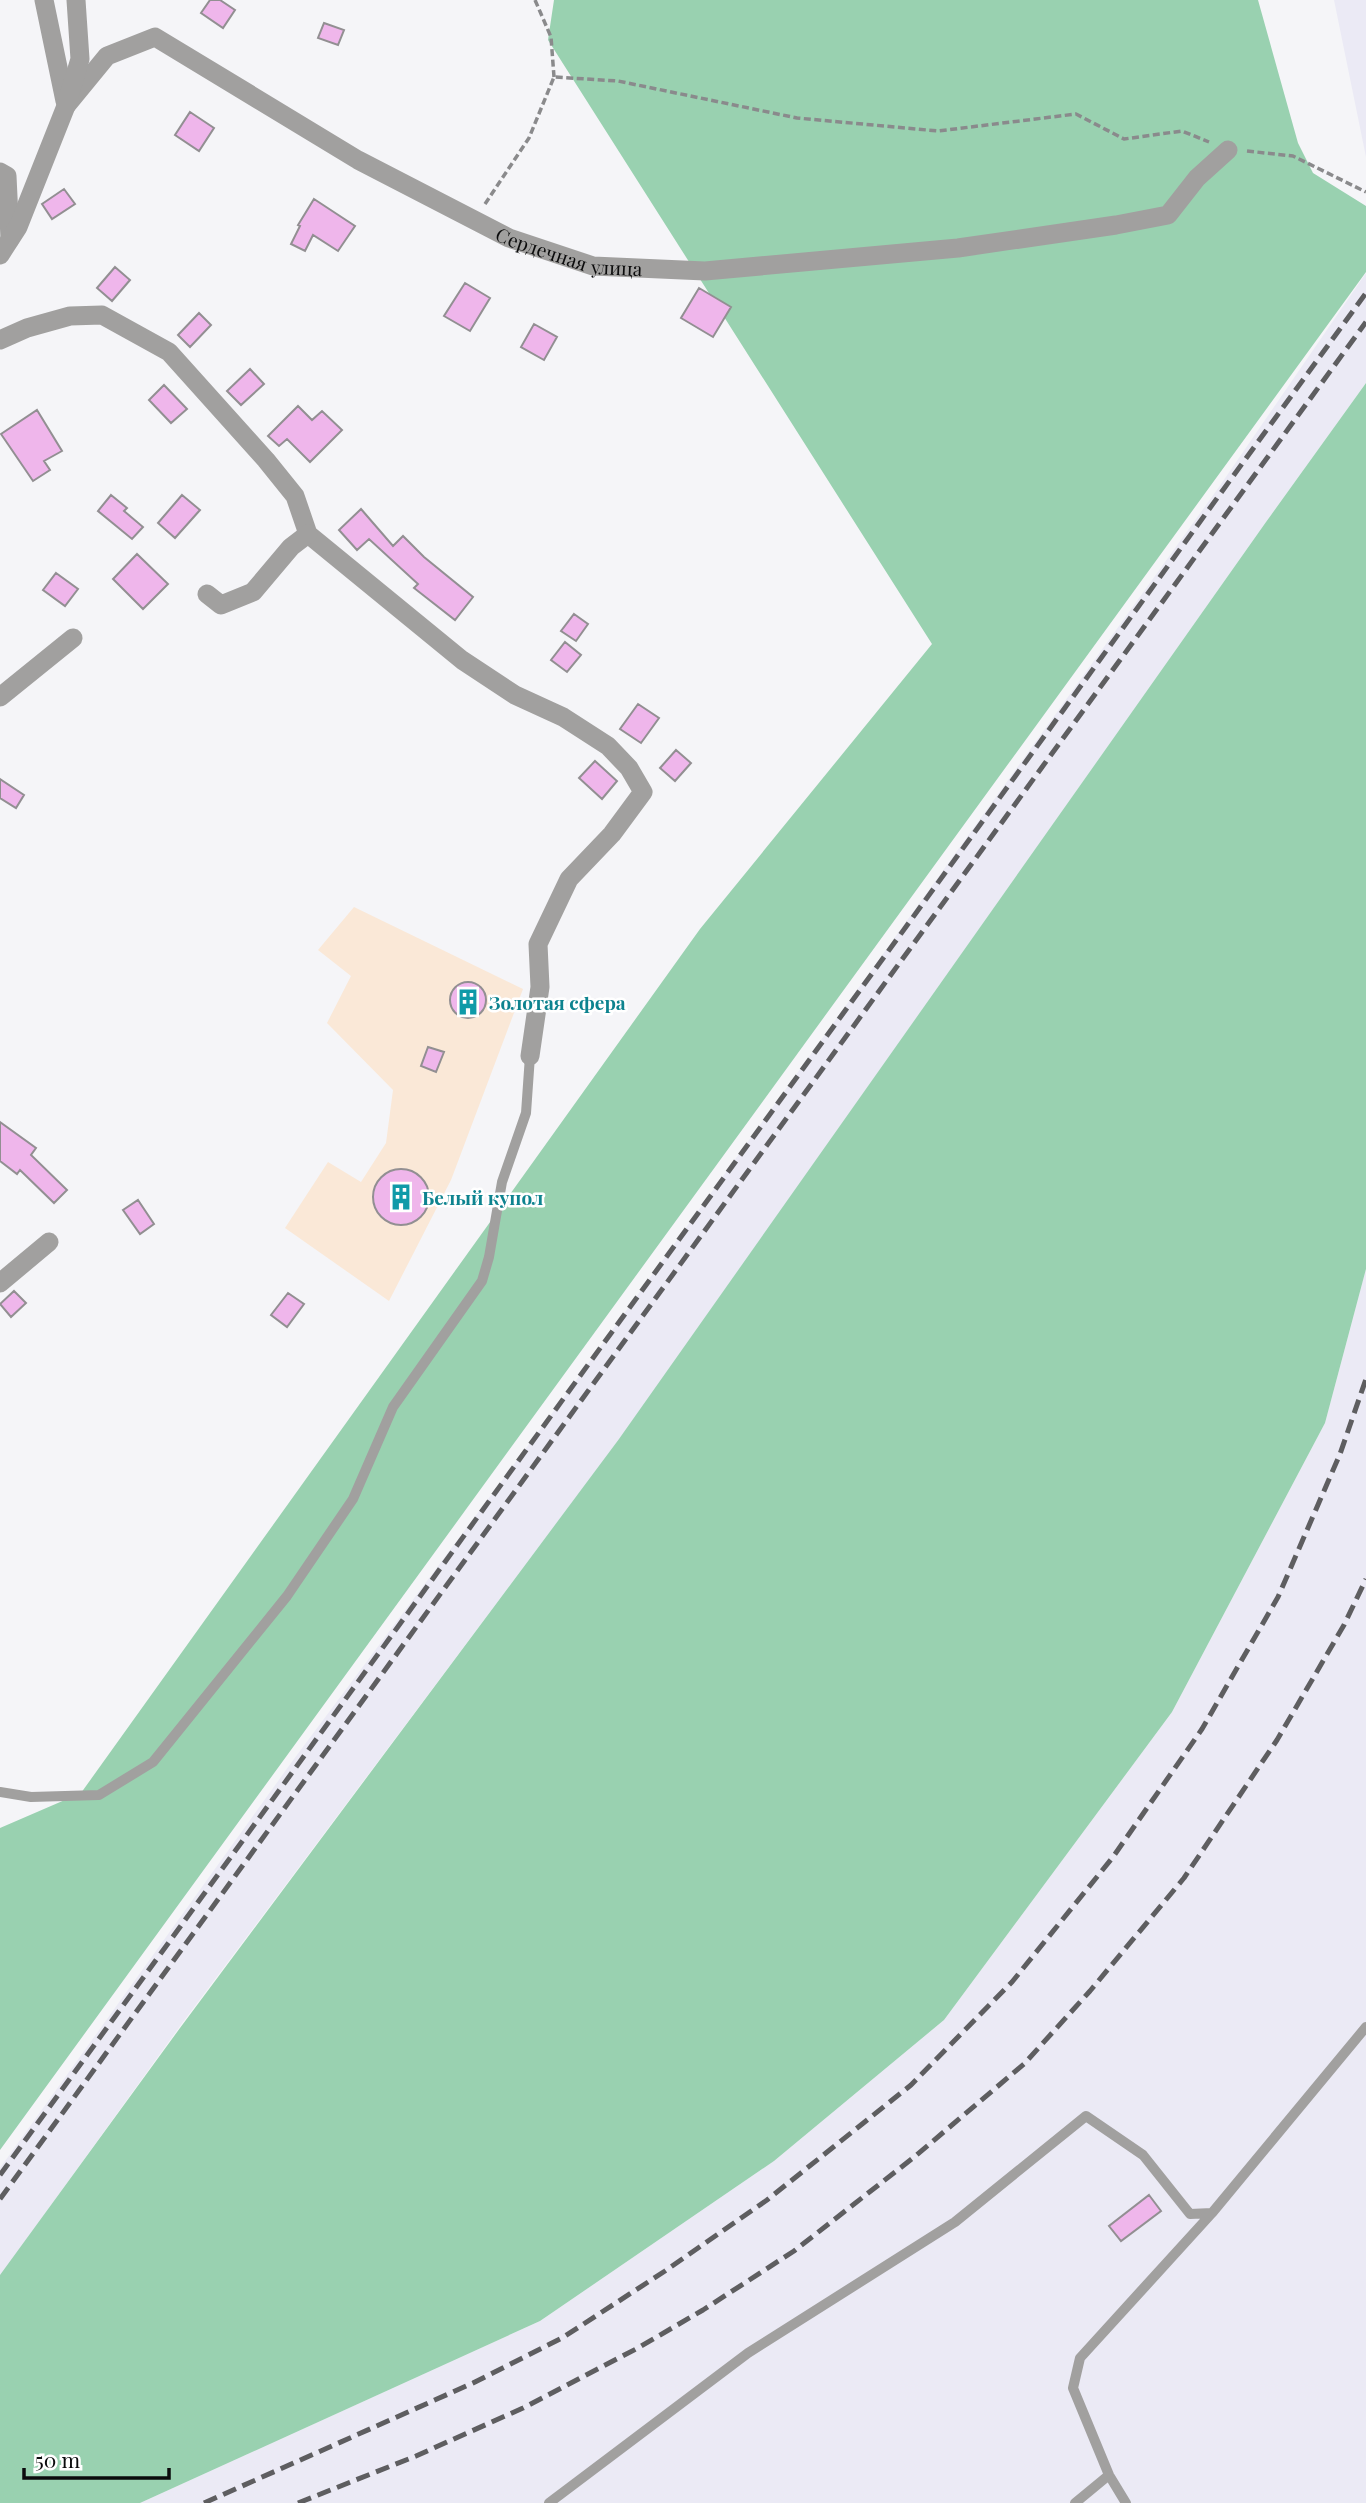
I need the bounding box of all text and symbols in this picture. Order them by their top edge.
street label: Сердечная улица [491,220,643,281]
building icon: Золотая сфера [453,987,483,1017]
place label: Золотая сфера [489,989,626,1015]
building icon: Белый купол [386,1182,416,1212]
place label: Белый купол [422,1184,544,1210]
scale bar [24,2436,170,2480]
text: 50 m [35,2445,81,2473]

